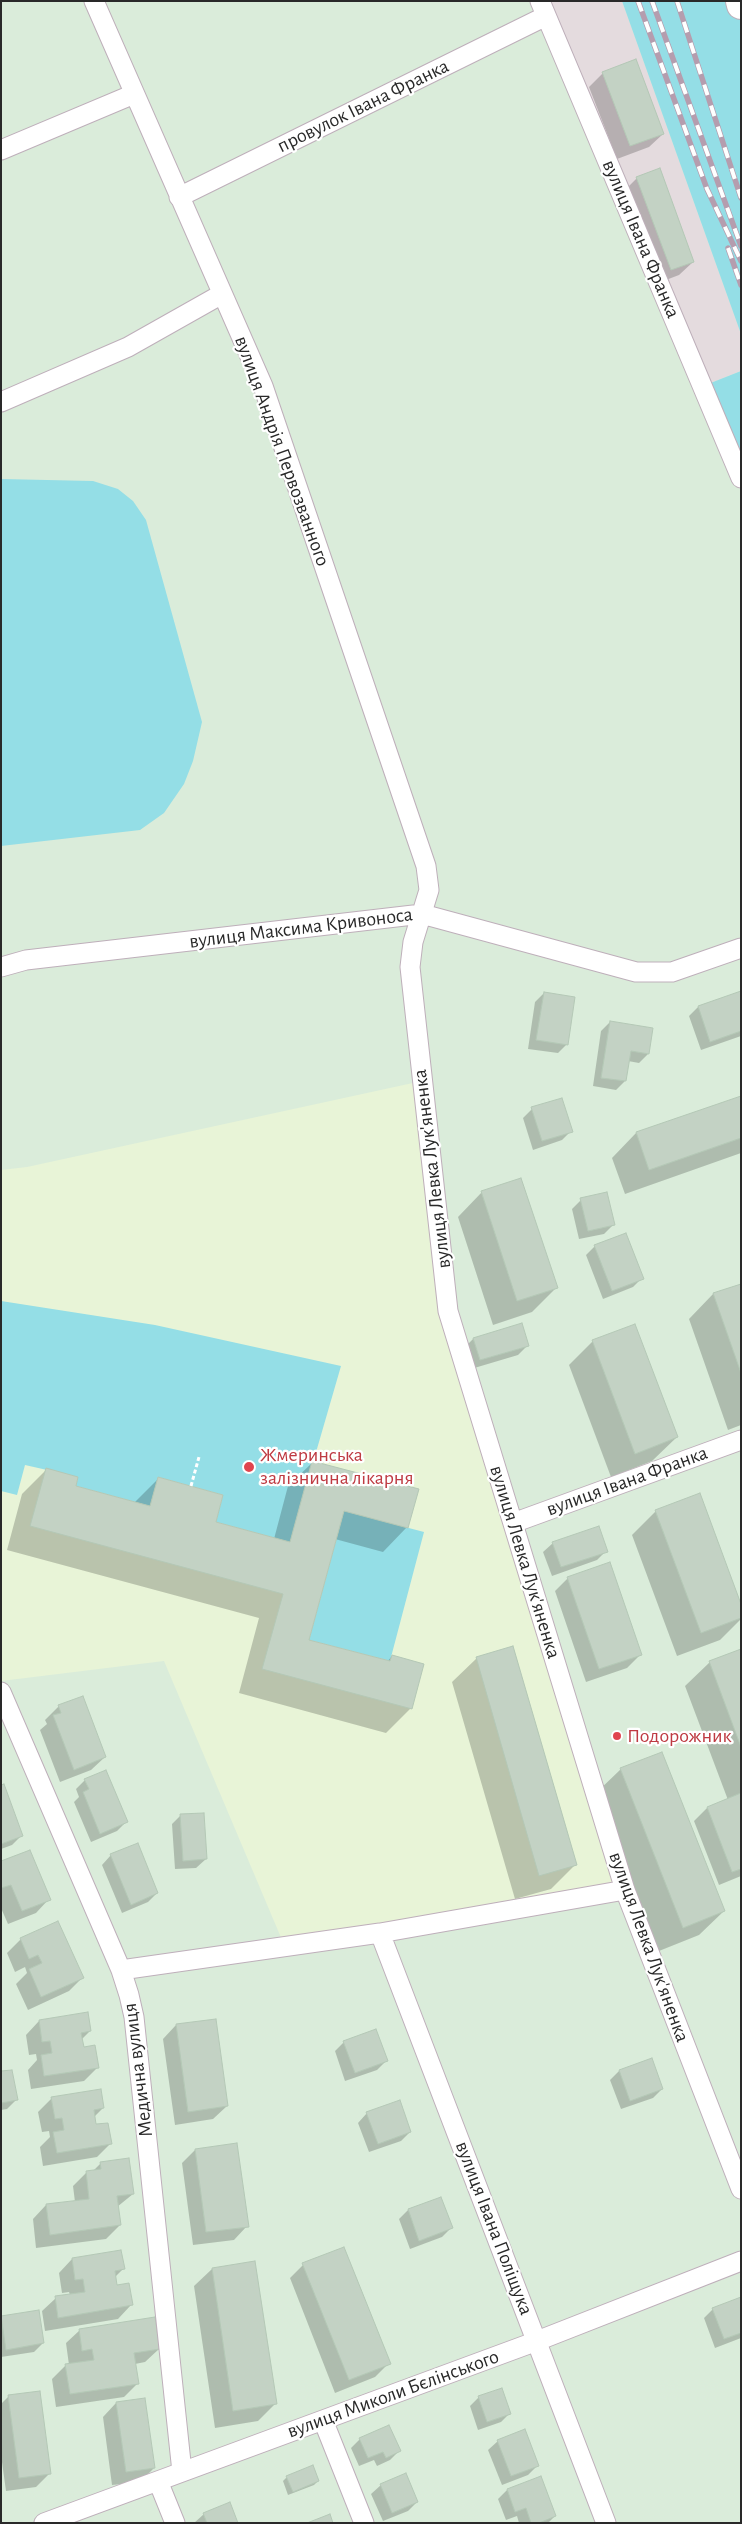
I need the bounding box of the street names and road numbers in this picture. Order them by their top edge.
street label: провулок Івана Франка [273,54,453,158]
street label: вулиця Івана Франка [597,156,685,322]
street label: вулиця Андрія Первозванного [229,332,335,570]
street label: вулиця Максима Кривоноса [188,902,414,954]
street label: вулиця Левка Лук'яненка [408,1068,456,1270]
street label: вулиця Івана Франка [543,1441,711,1521]
street label: вулиця Левка Лук'яненка [484,1463,566,1661]
street label: вулиця Левка Лук'яненка [603,1849,695,2045]
street label: Медична вулиця [118,2002,158,2138]
street label: вулиця Івана Поліщука [450,2138,538,2318]
street label: вулиця Миколи Бєлінського [284,2345,502,2443]

